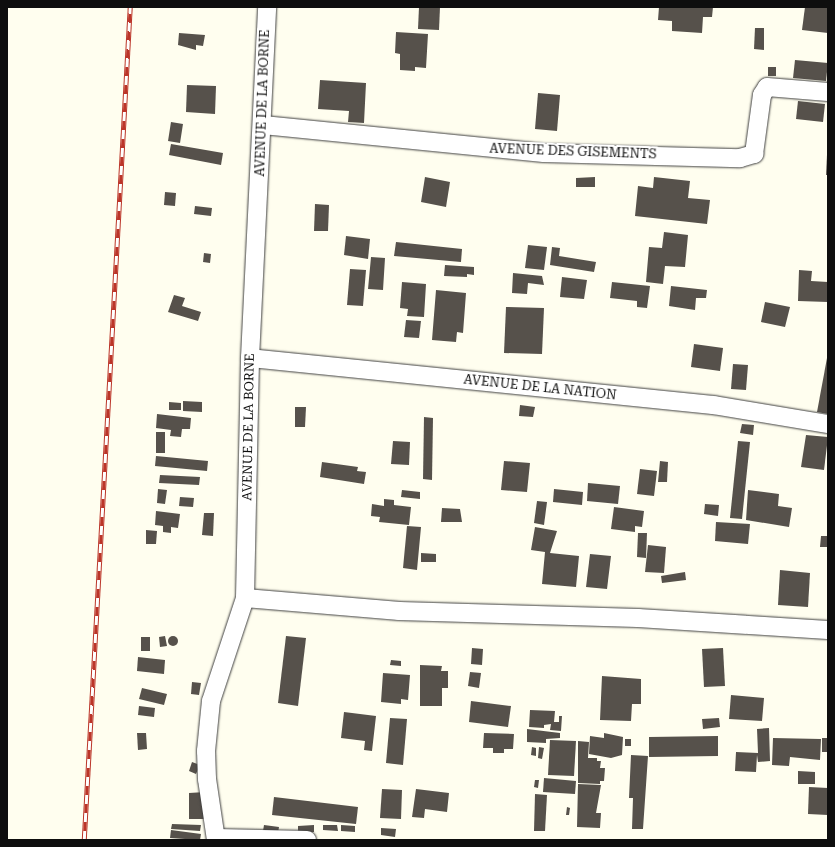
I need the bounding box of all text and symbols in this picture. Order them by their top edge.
street label: AVENUE DE LA BORNE [253,29,273,177]
street label: AVENUE DES GISEMENTS [489,141,657,163]
street label: AVENUE DE LA BORNE [240,353,258,501]
street label: AVENUE DE LA NATION [463,372,617,404]

